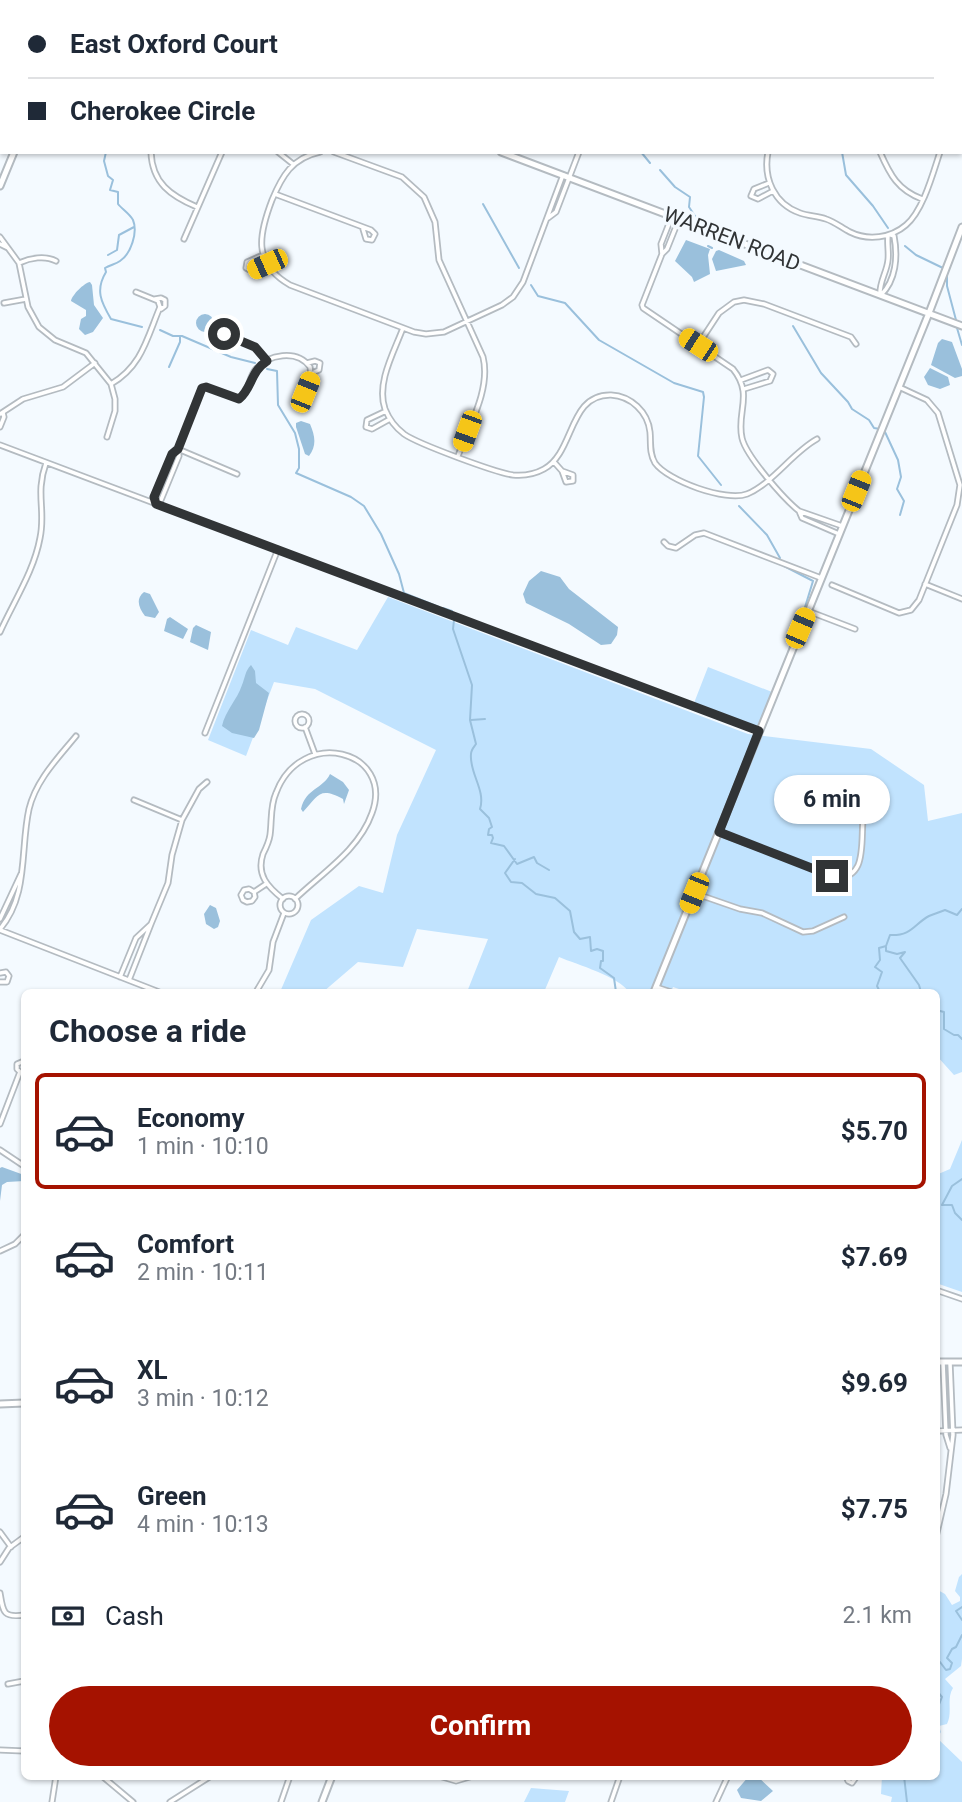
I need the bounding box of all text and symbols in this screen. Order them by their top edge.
text: East Oxford Court [70,29,278,59]
text: Cherokee Circle [70,96,255,126]
street label: WARREN ROAD [660,202,804,276]
car [244,246,291,282]
route start [208,318,240,350]
car [675,325,722,365]
car [288,369,323,415]
car [450,408,485,454]
car [839,468,874,514]
car [783,605,818,651]
callout: 6 min [774,774,890,824]
text: 6 min [803,786,861,813]
route end [816,860,848,892]
car [677,870,712,916]
text: Choose a ride [49,1012,246,1050]
icon: car [53,1100,116,1163]
text: Economy [137,1103,244,1133]
text: $5.70 [841,1116,908,1146]
text: 1 min · 10:10 [137,1133,269,1160]
icon: car [53,1226,116,1289]
text: Comfort [137,1229,234,1259]
text: $7.69 [841,1242,908,1272]
text: 2 min · 10:11 [137,1259,269,1286]
icon: car [53,1352,116,1415]
text: XL [137,1355,168,1385]
text: $9.69 [841,1368,908,1398]
text: 3 min · 10:12 [137,1385,269,1412]
icon: car [53,1478,116,1541]
text: Green [137,1481,207,1511]
text: $7.75 [841,1494,908,1524]
text: 4 min · 10:13 [137,1511,269,1538]
icon: cash [49,1597,87,1635]
text: Cash [105,1601,164,1631]
text: 2.1 km [843,1602,912,1629]
button: Confirm [49,1686,912,1766]

